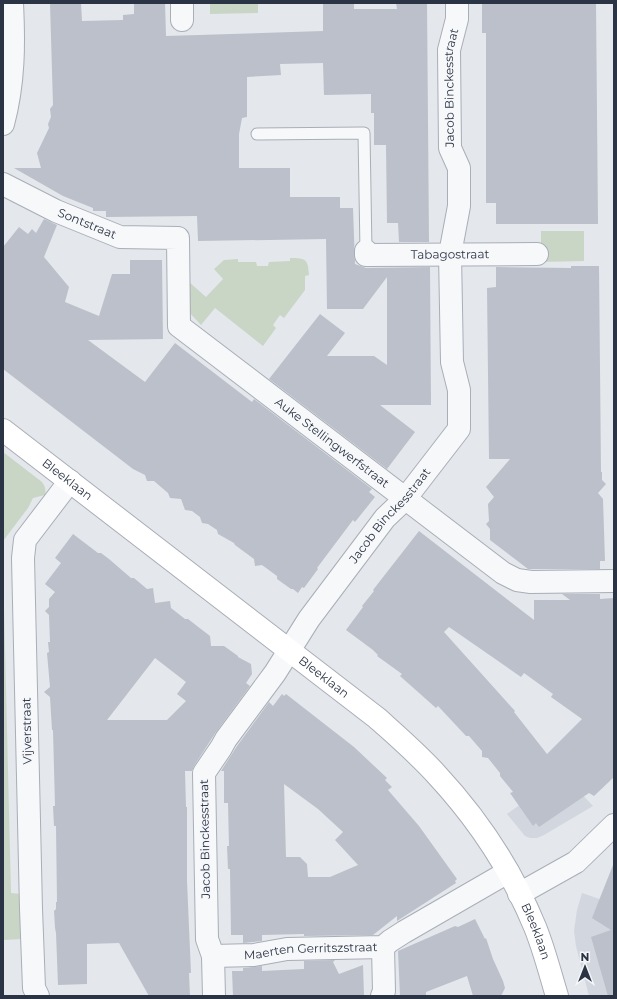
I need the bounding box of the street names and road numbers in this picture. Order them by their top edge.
street label: Jacob Binckesstraat [441,26,461,149]
street label: Sontstraat [56,205,119,242]
street label: Tabagostraat [411,246,490,262]
street label: Auke Stellingwerfstraat [272,394,393,491]
street label: Bleeklaan [39,455,96,503]
street label: Jacob Binckesstraat [345,464,433,567]
street label: Bleeklaan [296,653,352,701]
street label: Vijverstraat [18,697,35,765]
street label: Jacob Binckesstraat [196,779,213,900]
street label: Bleeklaan [518,900,554,961]
street label: Maerten Gerritszstraat [244,939,378,962]

